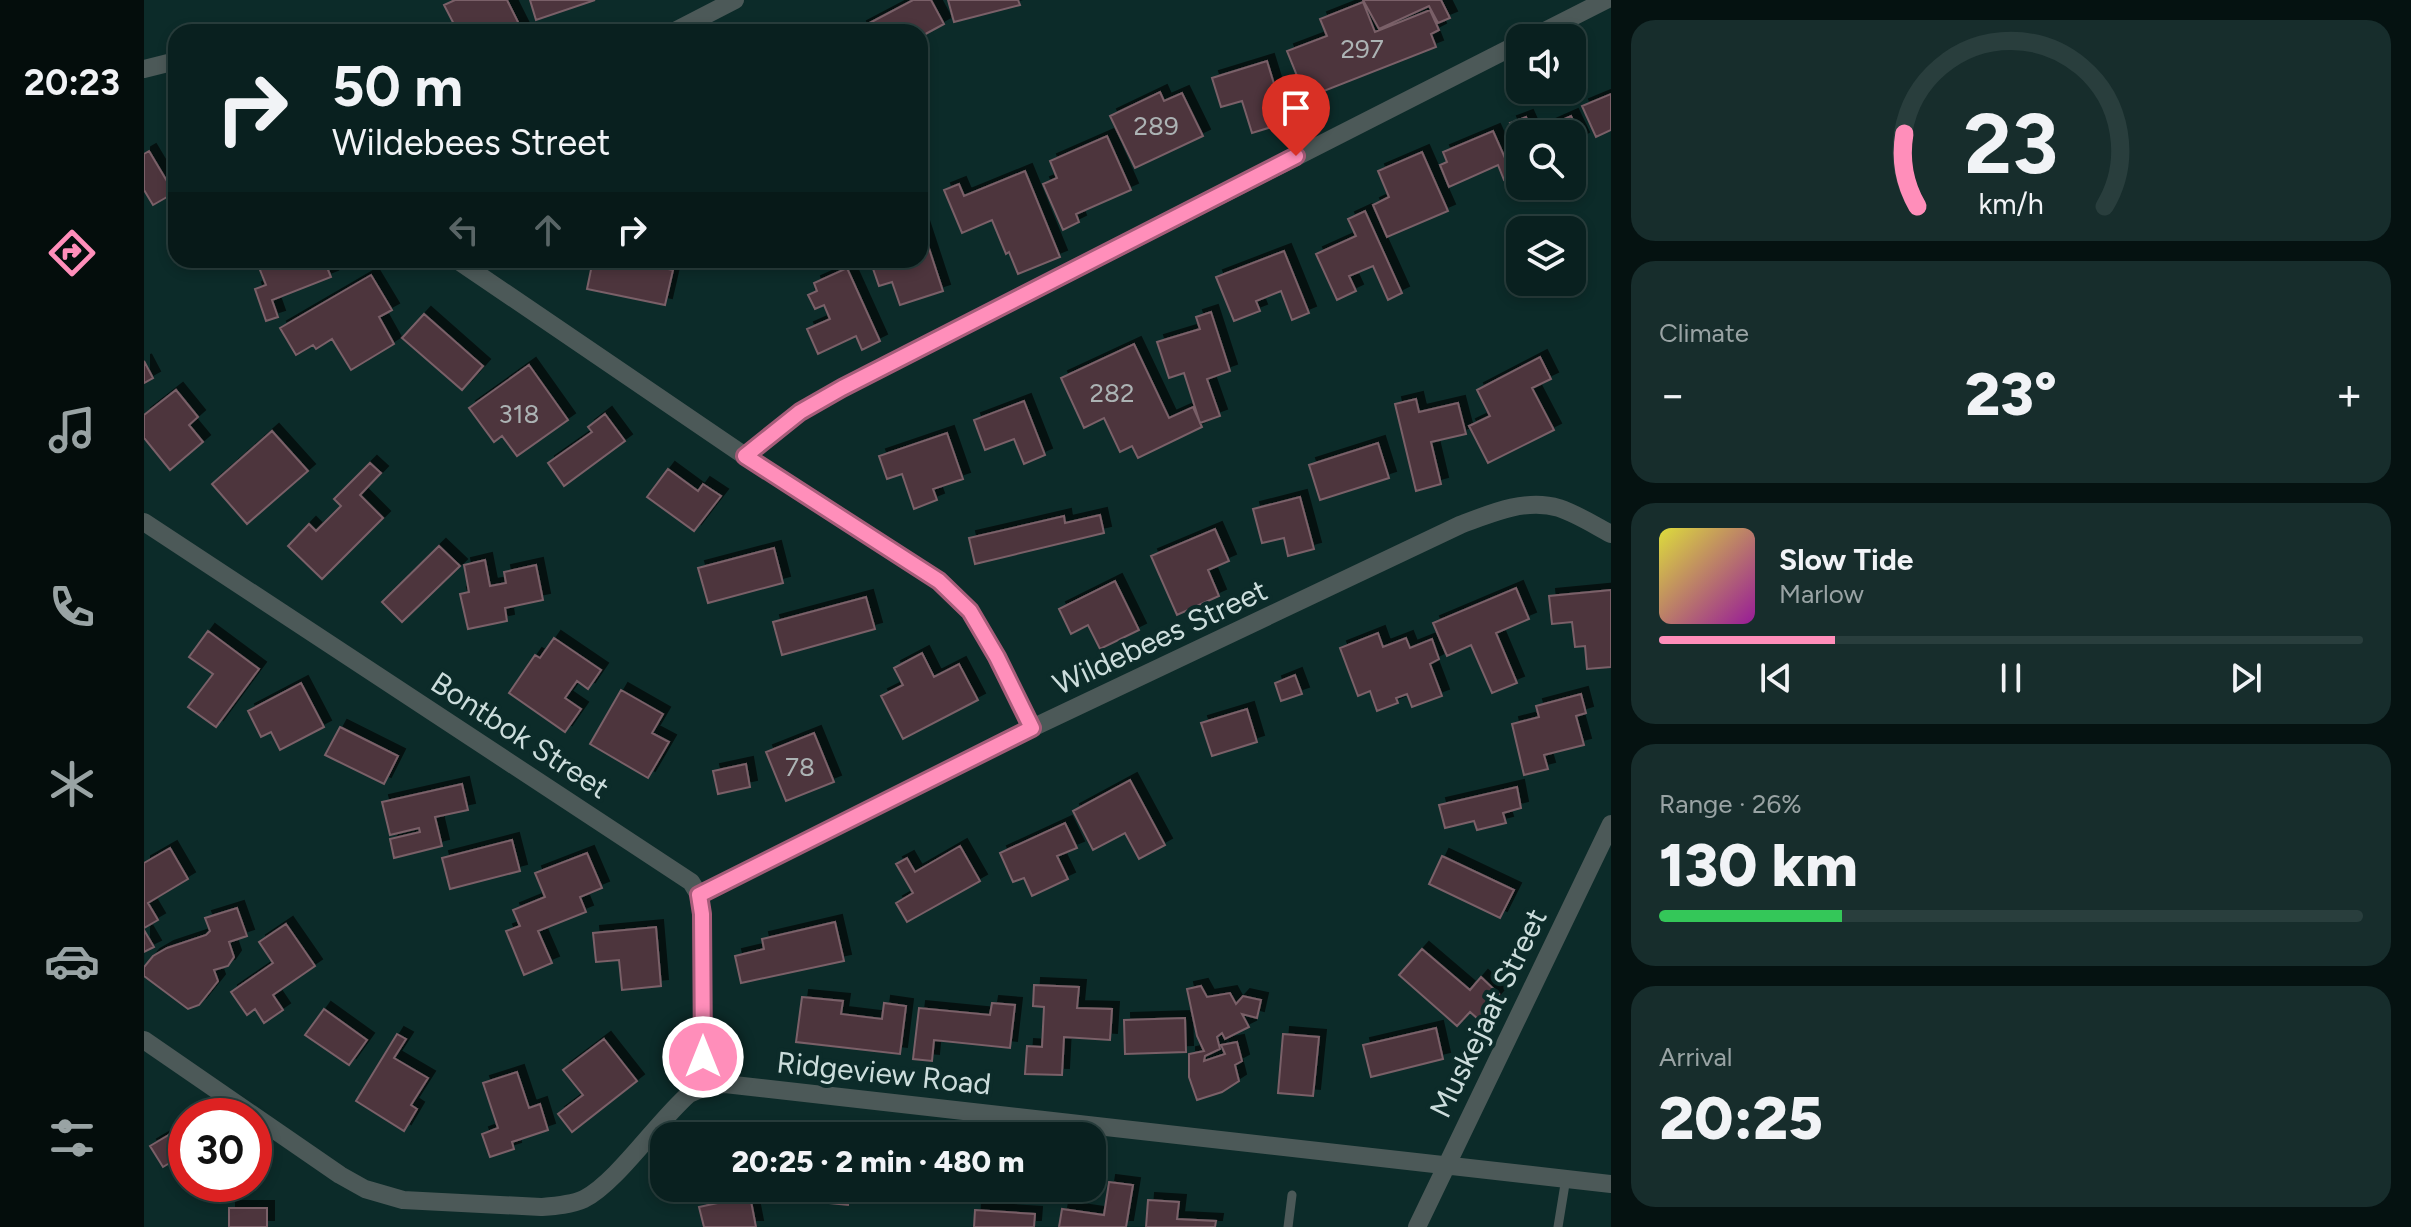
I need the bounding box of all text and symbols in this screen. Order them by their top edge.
map controls [1506,24,1586,296]
button: sound [1506,24,1586,104]
house number: 297 [1340,33,1384,65]
text: 50 m [332,53,463,120]
icon: right [200,56,304,160]
text: 20:23 [24,61,120,104]
pin [1262,74,1330,156]
icon: arrive [1274,86,1318,130]
text: 23 [1964,93,2058,193]
house number: 289 [1133,110,1179,142]
button: search [1506,120,1586,200]
text: Wildebees Street [332,121,610,164]
text: km/h [1978,187,2044,221]
icon: left [442,208,486,252]
icon: ahead [526,208,570,252]
icon: right [610,208,654,252]
button: layers [1506,216,1586,296]
icon: directions [44,225,100,281]
text: Climate [1659,317,1749,349]
text: 23° [1965,358,2057,430]
text: − [1659,368,1686,421]
text: + [2336,368,2363,421]
house number: 282 [1089,377,1135,409]
house number: 318 [499,398,539,430]
icon: music [44,402,100,458]
text: Slow Tide [1779,541,1913,578]
street label: Wildebees Street [1047,571,1273,703]
text: Marlow [1779,578,1864,610]
icon: phone [44,579,100,635]
icon: previous [1754,656,1798,700]
icon: pause [1989,656,2033,700]
icon: next [2224,656,2268,700]
street label: Bontbok Street [424,664,616,806]
house number: 78 [785,751,815,783]
icon: climate [44,756,100,812]
text: Range · 26% [1659,788,1802,820]
text: 130 km [1659,829,1858,901]
street label: Muskejaat Street [1421,902,1555,1124]
icon: car [44,933,100,989]
position arrow [661,1015,745,1099]
text: Arrival [1659,1041,1732,1073]
street label: Ridgeview Road [775,1043,993,1103]
text: 20:25 [1659,1082,1823,1154]
speed limit sign: 30 [168,1098,272,1202]
icon: filters [44,1110,100,1166]
text: 20:25 · 2 min · 480 m [731,1143,1025,1180]

